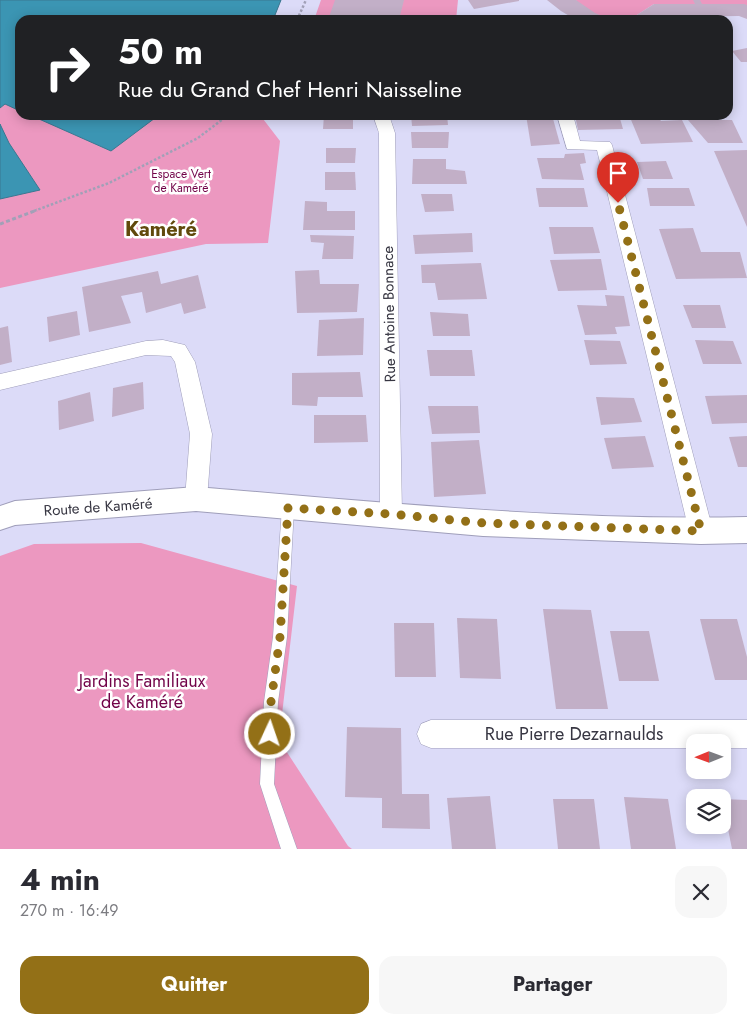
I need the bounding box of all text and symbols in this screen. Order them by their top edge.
text: 50 m [118,27,203,77]
icon: right [35,35,100,100]
text: Rue du Grand Chef Henri Naisseline [118,73,462,105]
pin [597,152,639,203]
icon: arrive [604,159,632,187]
park label: Espace Vert de Kaméré [151,165,211,197]
district label: Kaméré [125,215,197,244]
street label: Rue Antoine Bonnace [377,245,401,382]
street label: Route de Kaméré [43,492,153,522]
park label: Jardins Familiaux de Kaméré [77,668,206,715]
position arrow [243,707,295,759]
street label: Rue Pierre Dezarnaulds [485,721,663,747]
north arrow [686,734,731,779]
map controls [686,734,731,834]
button: layers [686,789,731,834]
text: 4 min [20,858,100,901]
button: close [675,866,727,918]
text: 270 m · 16:49 [20,899,119,922]
button: Quitter [20,956,369,1014]
button: Partager [379,956,727,1014]

